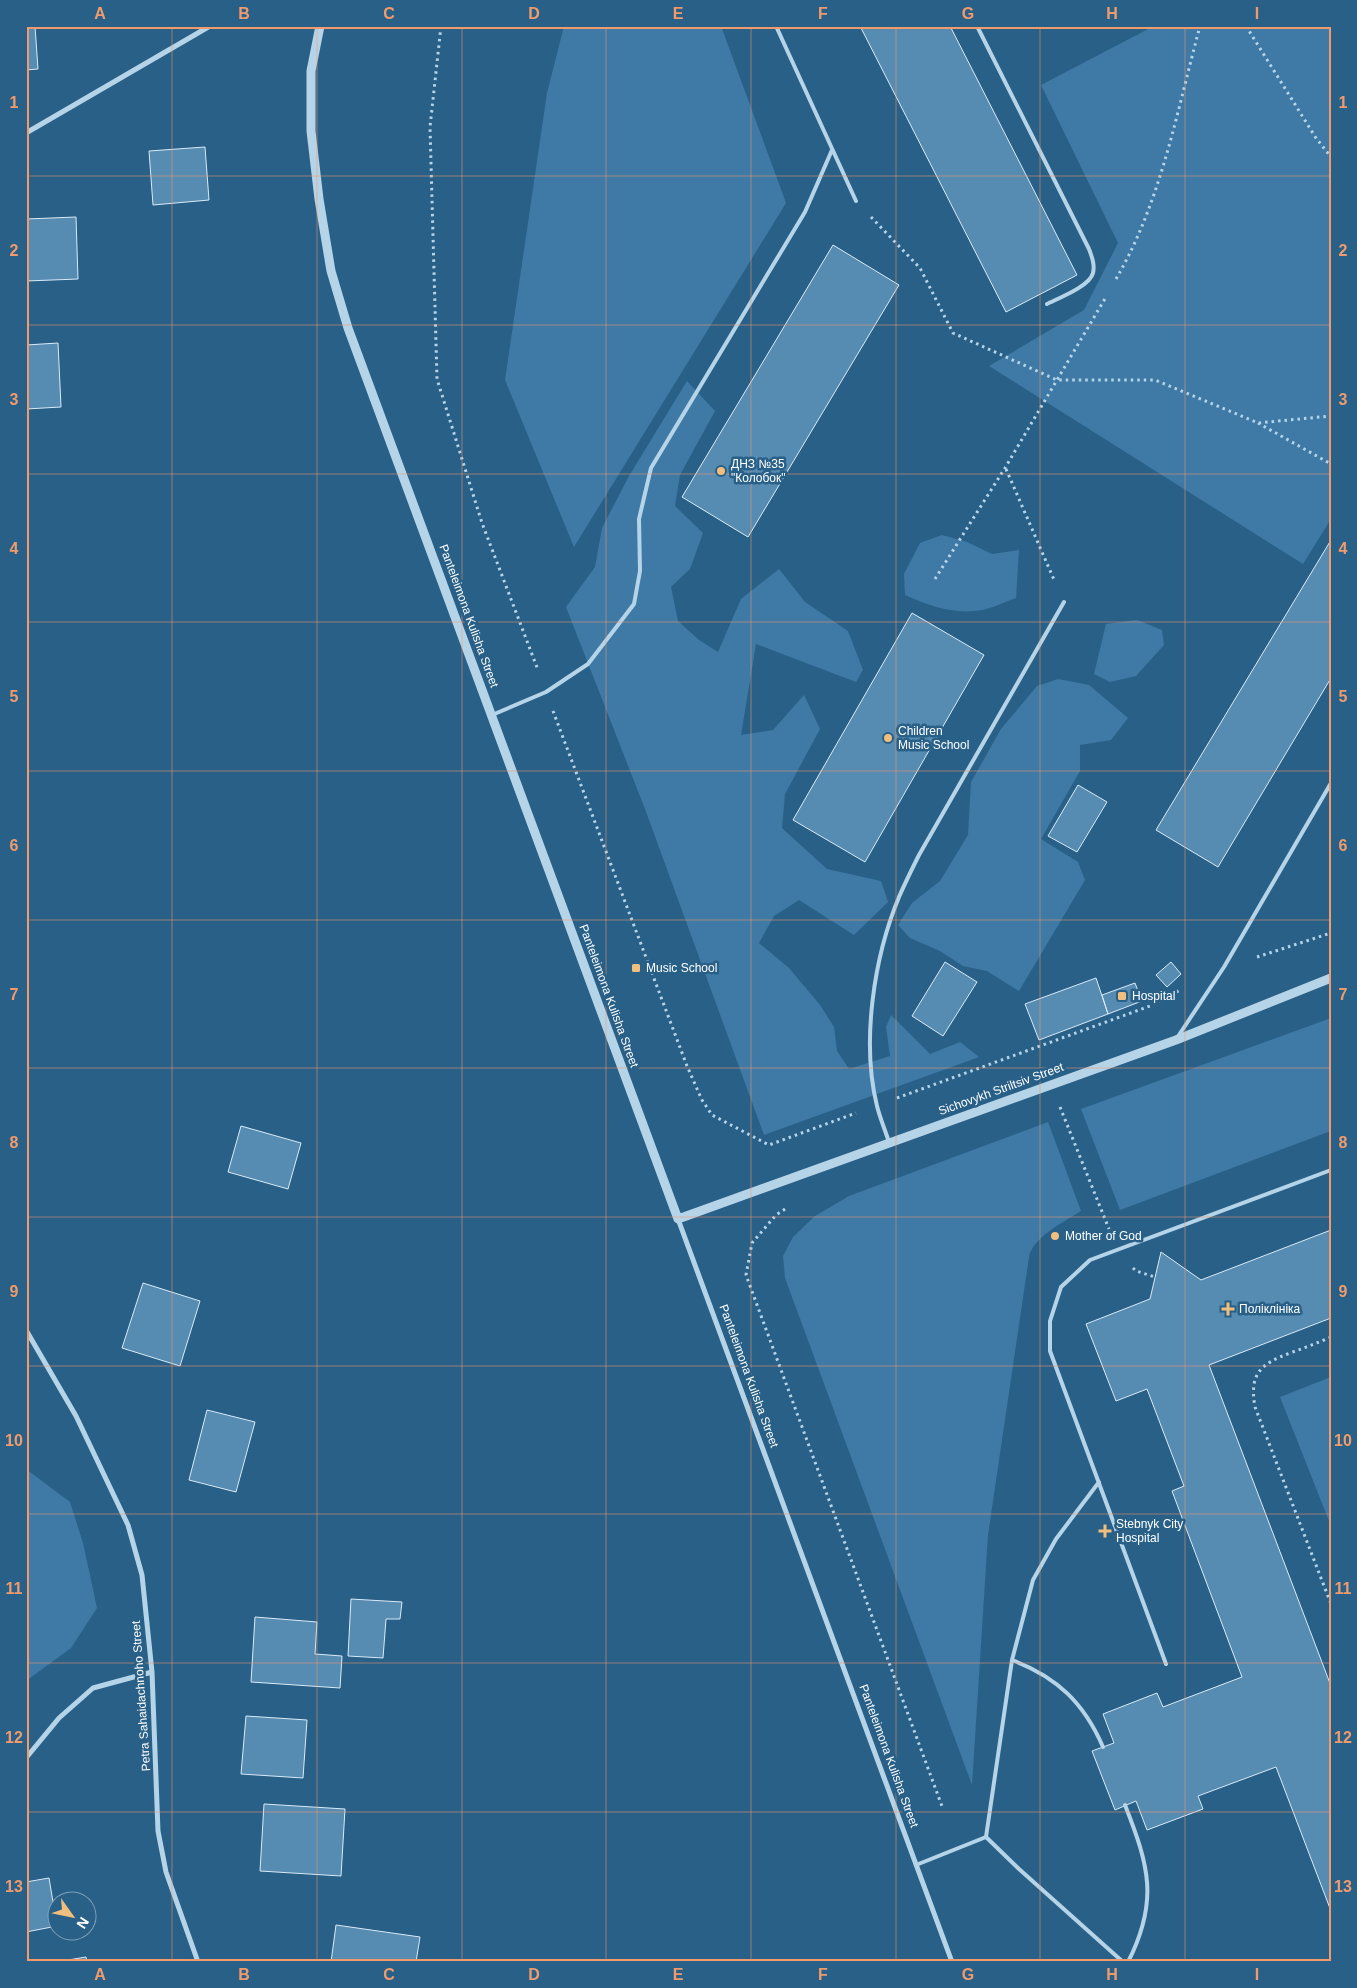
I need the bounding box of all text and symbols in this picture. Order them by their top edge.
text: A [94,5,106,22]
text: B [238,5,250,22]
text: C [383,5,395,22]
text: D [528,5,540,22]
text: E [673,5,684,22]
text: F [818,5,828,22]
text: G [962,5,974,22]
text: H [1106,5,1118,22]
text: I [1255,5,1259,22]
text: 1 [10,94,19,111]
text: 1 [1339,94,1348,111]
text: 2 [10,242,19,259]
text: 2 [1339,242,1348,259]
text: 3 [10,391,19,408]
text: 3 [1339,391,1348,408]
place label: ДНЗ №35 "Колобок" [731,457,786,485]
marker: ДНЗ №35 "Колобок" [715,465,727,477]
text: 4 [10,540,19,557]
text: 4 [1339,540,1348,557]
street label: Panteleimona Kulisha Street [437,542,502,690]
text: 5 [10,688,19,705]
text: 5 [1339,688,1348,705]
place label: Children Music School [898,724,969,752]
marker: Children Music School [882,732,894,744]
text: 6 [10,837,19,854]
text: 6 [1339,837,1348,854]
street label: Panteleimona Kulisha Street [577,922,642,1070]
place label: Music School [646,961,717,975]
marker: Music School [630,962,642,974]
text: 7 [10,986,19,1003]
text: 7 [1339,986,1348,1003]
place label: Hospital [1132,989,1175,1003]
marker: Hospital [1116,990,1128,1002]
street label: Sichovykh Striltsiv Street [937,1060,1066,1118]
text: 8 [10,1134,19,1151]
text: 8 [1339,1134,1348,1151]
place label: Mother of God [1065,1229,1142,1243]
marker: Mother of God [1049,1230,1061,1242]
text: 9 [10,1283,19,1300]
text: 9 [1339,1283,1348,1300]
street label: Panteleimona Kulisha Street [717,1302,782,1450]
marker: Поліклініка [1221,1302,1235,1316]
place label: Поліклініка [1239,1302,1301,1316]
text: 10 [5,1432,23,1449]
text: 10 [1334,1432,1352,1449]
place label: Stebnyk City Hospital [1116,1517,1183,1545]
marker: Stebnyk City Hospital [1098,1524,1112,1538]
text: 11 [6,1580,23,1597]
text: 11 [1335,1580,1352,1597]
street label: Petra Sahaidachnoho Street [129,1620,153,1772]
street label: Panteleimona Kulisha Street [857,1682,922,1830]
text: 12 [5,1729,23,1746]
text: 12 [1334,1729,1352,1746]
text: 13 [5,1878,23,1895]
text: 13 [1334,1878,1352,1895]
north arrow [48,1890,98,1940]
text: N [73,1914,92,1932]
text: A [94,1966,106,1983]
text: B [238,1966,250,1983]
text: C [383,1966,395,1983]
text: D [528,1966,540,1983]
text: E [673,1966,684,1983]
text: F [818,1966,828,1983]
text: G [962,1966,974,1983]
text: H [1106,1966,1118,1983]
text: I [1255,1966,1259,1983]

